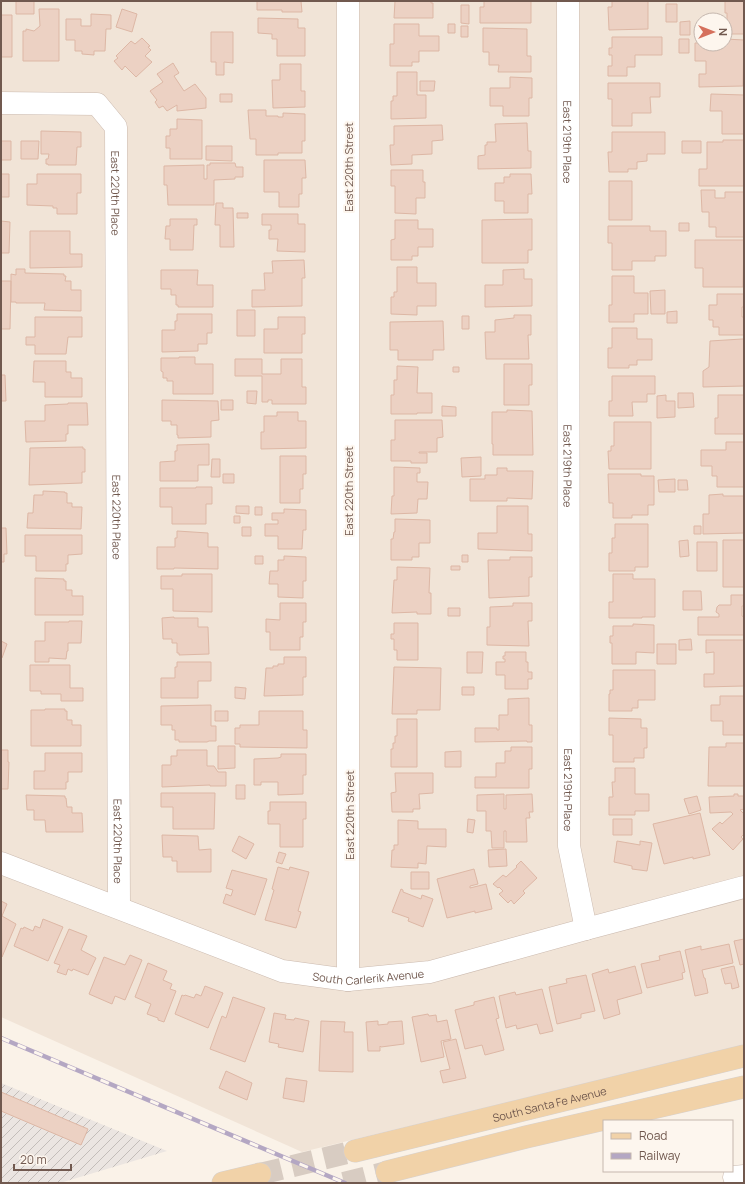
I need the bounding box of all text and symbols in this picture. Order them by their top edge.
north arrow [693,12,733,52]
text: N [716,28,731,36]
street label: East 219th Place [561,100,576,184]
street label: East 220th Street [341,122,356,212]
street label: East 220th Place [109,151,124,236]
street label: East 219th Place [561,424,576,508]
street label: East 220th Street [341,446,356,536]
street label: East 220th Place [110,475,125,560]
street label: East 219th Place [561,748,576,832]
street label: East 220th Street [342,770,357,860]
street label: East 220th Place [111,799,126,884]
street label: South Carlerik Avenue [312,965,425,988]
street label: South Santa Fe Avenue [491,1082,608,1125]
legend [603,1120,733,1172]
text: Road [639,1127,667,1144]
scale bar [14,1146,71,1172]
text: Railway [639,1147,681,1164]
text: 20 m [20,1151,47,1168]

